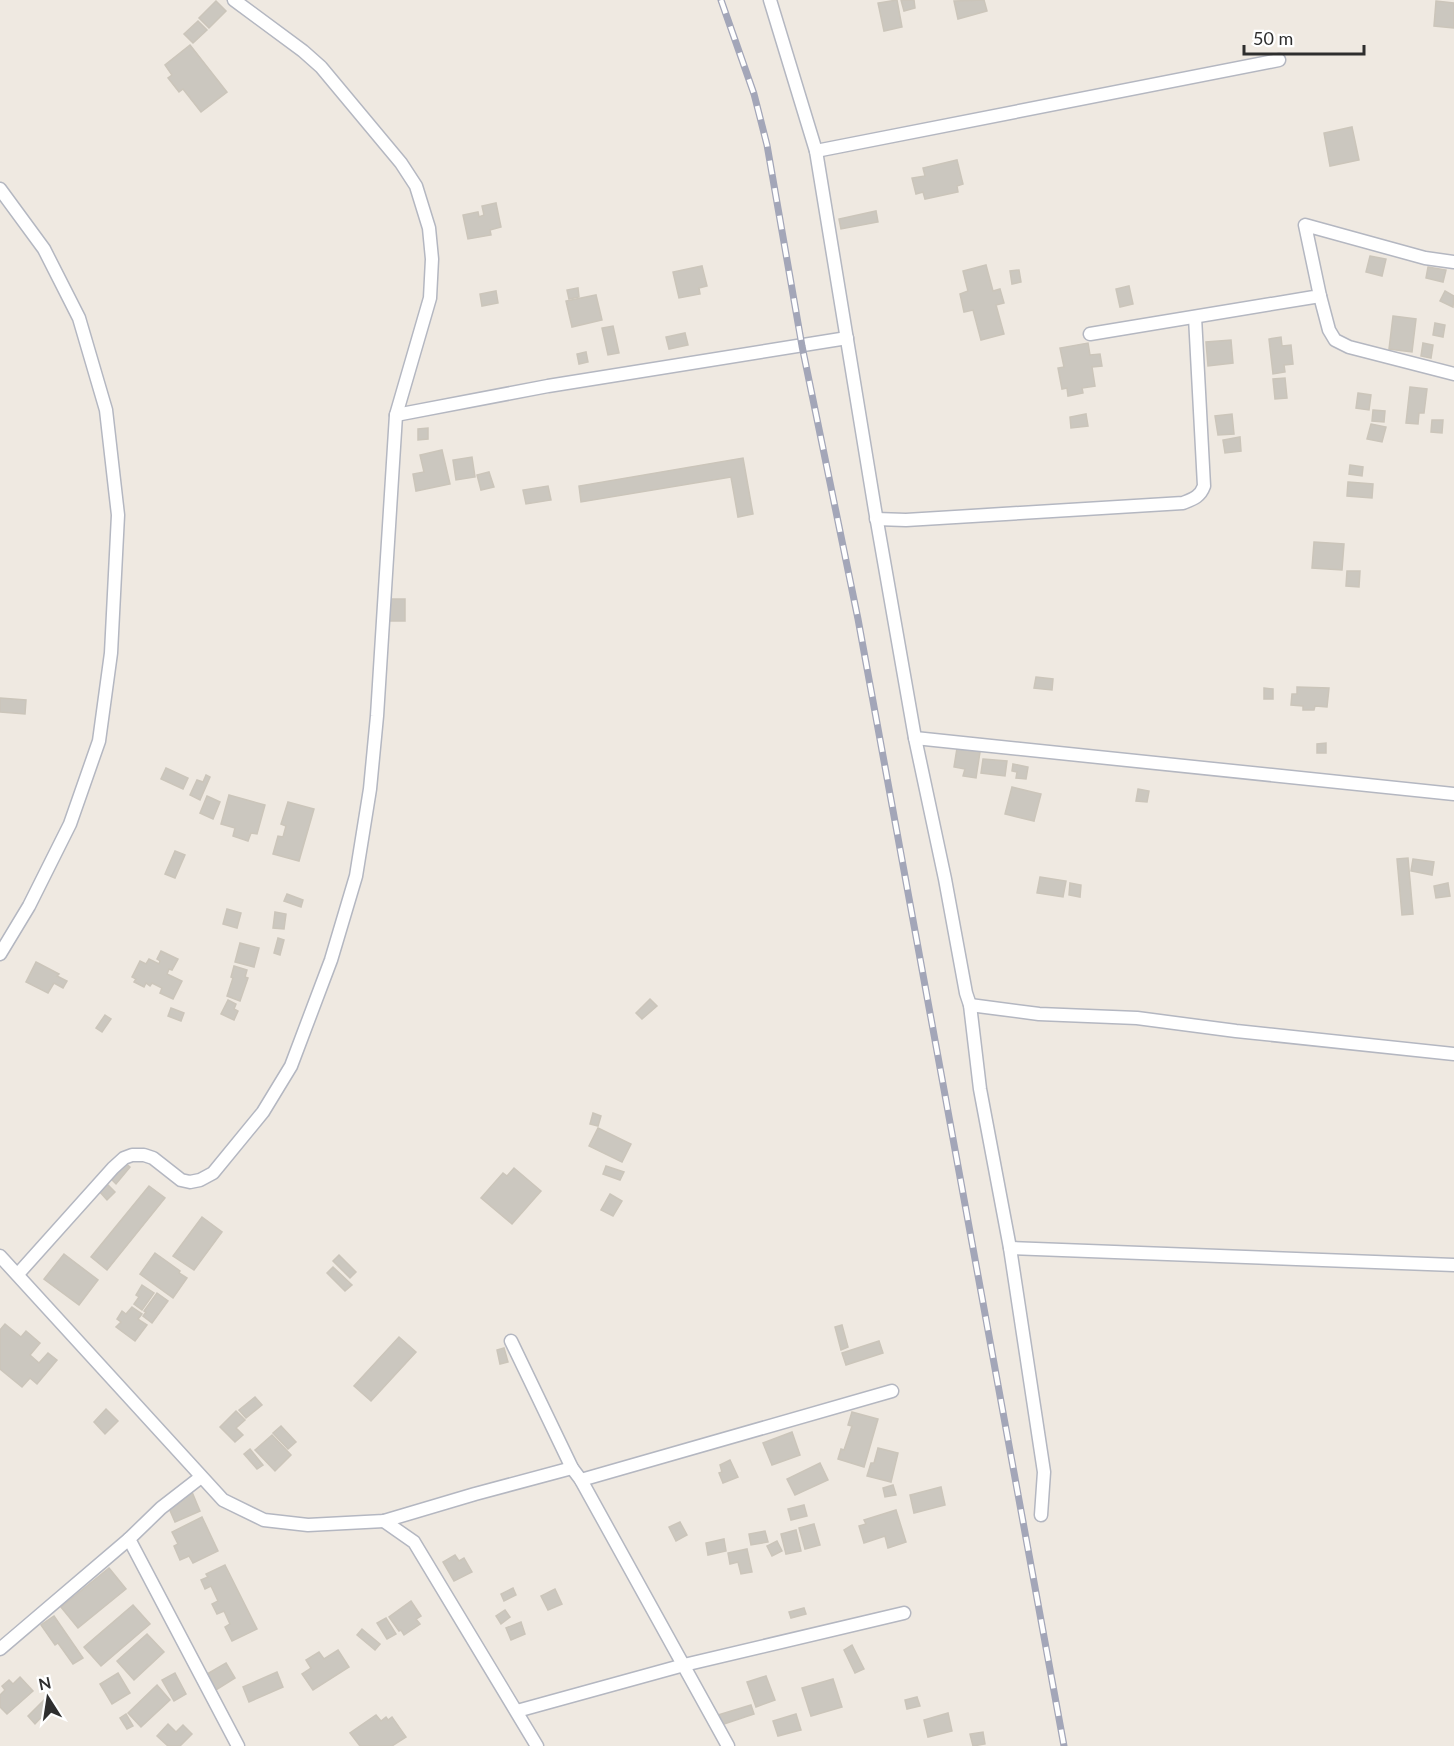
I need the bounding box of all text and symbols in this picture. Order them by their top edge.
scale bar [1244,18,1364,56]
text: 50 m [1253,27,1293,49]
north arrow [18,1668,78,1728]
text: N [37,1672,53,1693]

